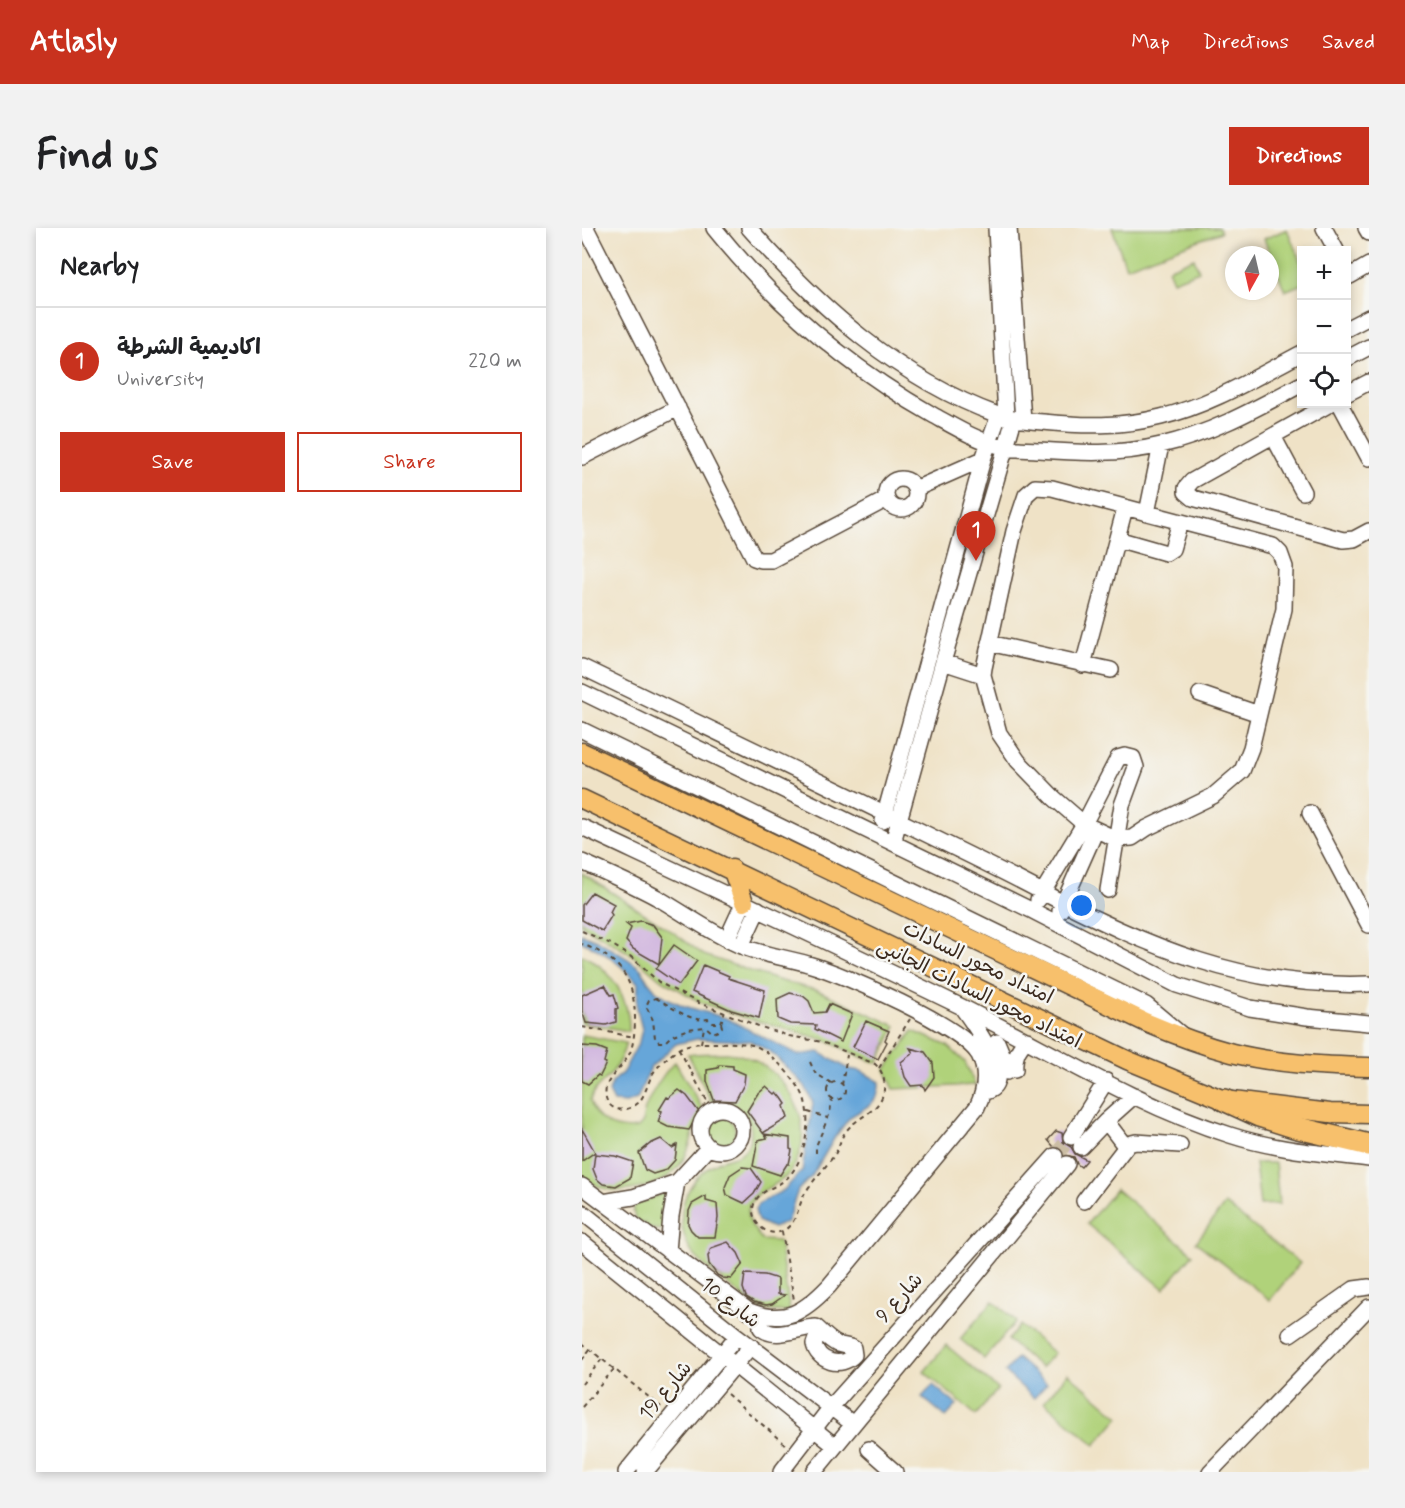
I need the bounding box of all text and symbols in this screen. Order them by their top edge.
text: Atlasly [30,24,118,61]
text: Map [1131,28,1170,56]
text: Directions [1203,28,1289,56]
text: Saved [1322,28,1375,56]
button: Directions [1229,127,1369,185]
text: Find us [36,129,158,184]
north arrow [1225,246,1279,300]
map controls [1297,246,1351,408]
button: + [1297,246,1351,300]
text: Nearby [60,250,139,284]
button: − [1297,300,1351,354]
text: اكاديمية الشرطة [117,334,261,362]
text: 1 [75,348,84,375]
text: 220 m [468,348,522,375]
button: locate [1297,354,1351,408]
text: University [117,366,204,393]
button: Save [60,432,285,492]
button: Share [297,432,522,492]
pin: 1 [956,512,996,561]
your location [1067,891,1096,920]
street label: امتداد محور السادات [898,915,1058,1011]
street label: امتداد محور السادات الجانبى [872,933,1086,1055]
street label: شارع 9 [870,1267,930,1329]
street label: شارع 10 [694,1271,766,1335]
street label: شارع 19 [633,1356,699,1426]

